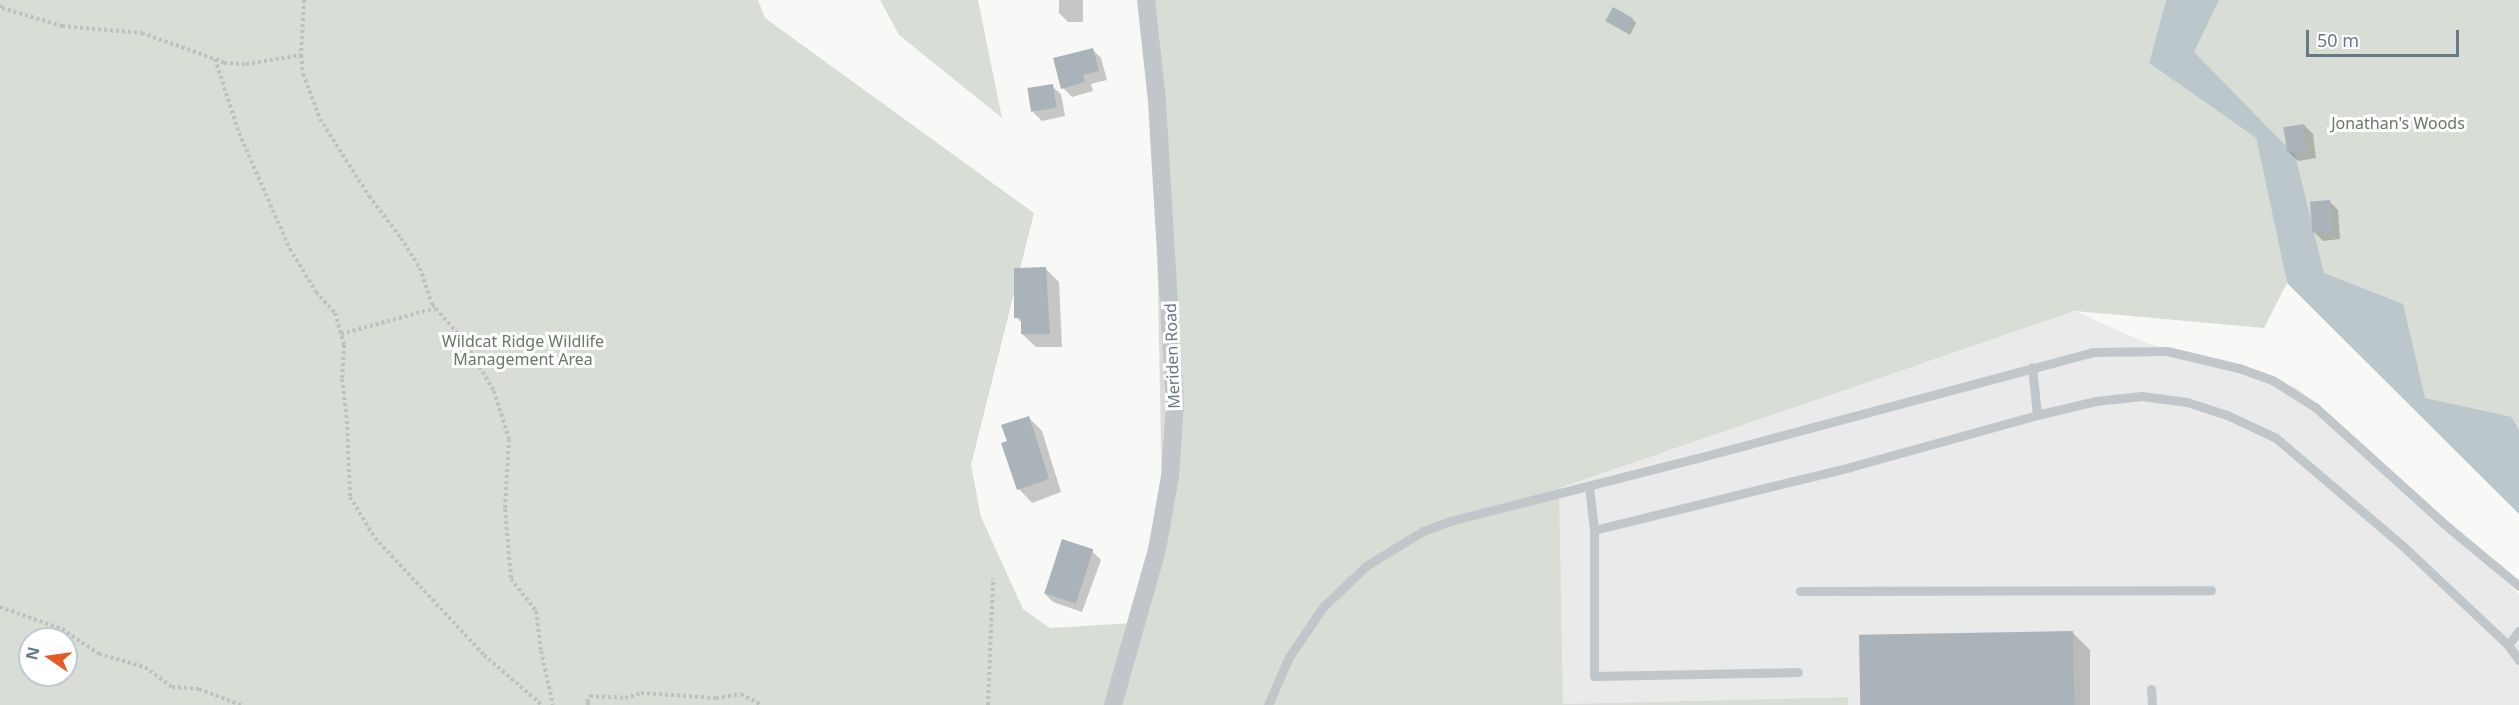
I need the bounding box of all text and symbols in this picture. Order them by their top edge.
scale bar [2309,18,2462,56]
text: 50 m [2317,28,2359,52]
park label: Jonathan's Woods [2331,113,2465,133]
street label: Meriden Road [1161,303,1183,409]
park label: Wildcat Ridge Wildlife Management Area [442,331,604,369]
north arrow [18,627,78,687]
text: N [20,645,45,662]

